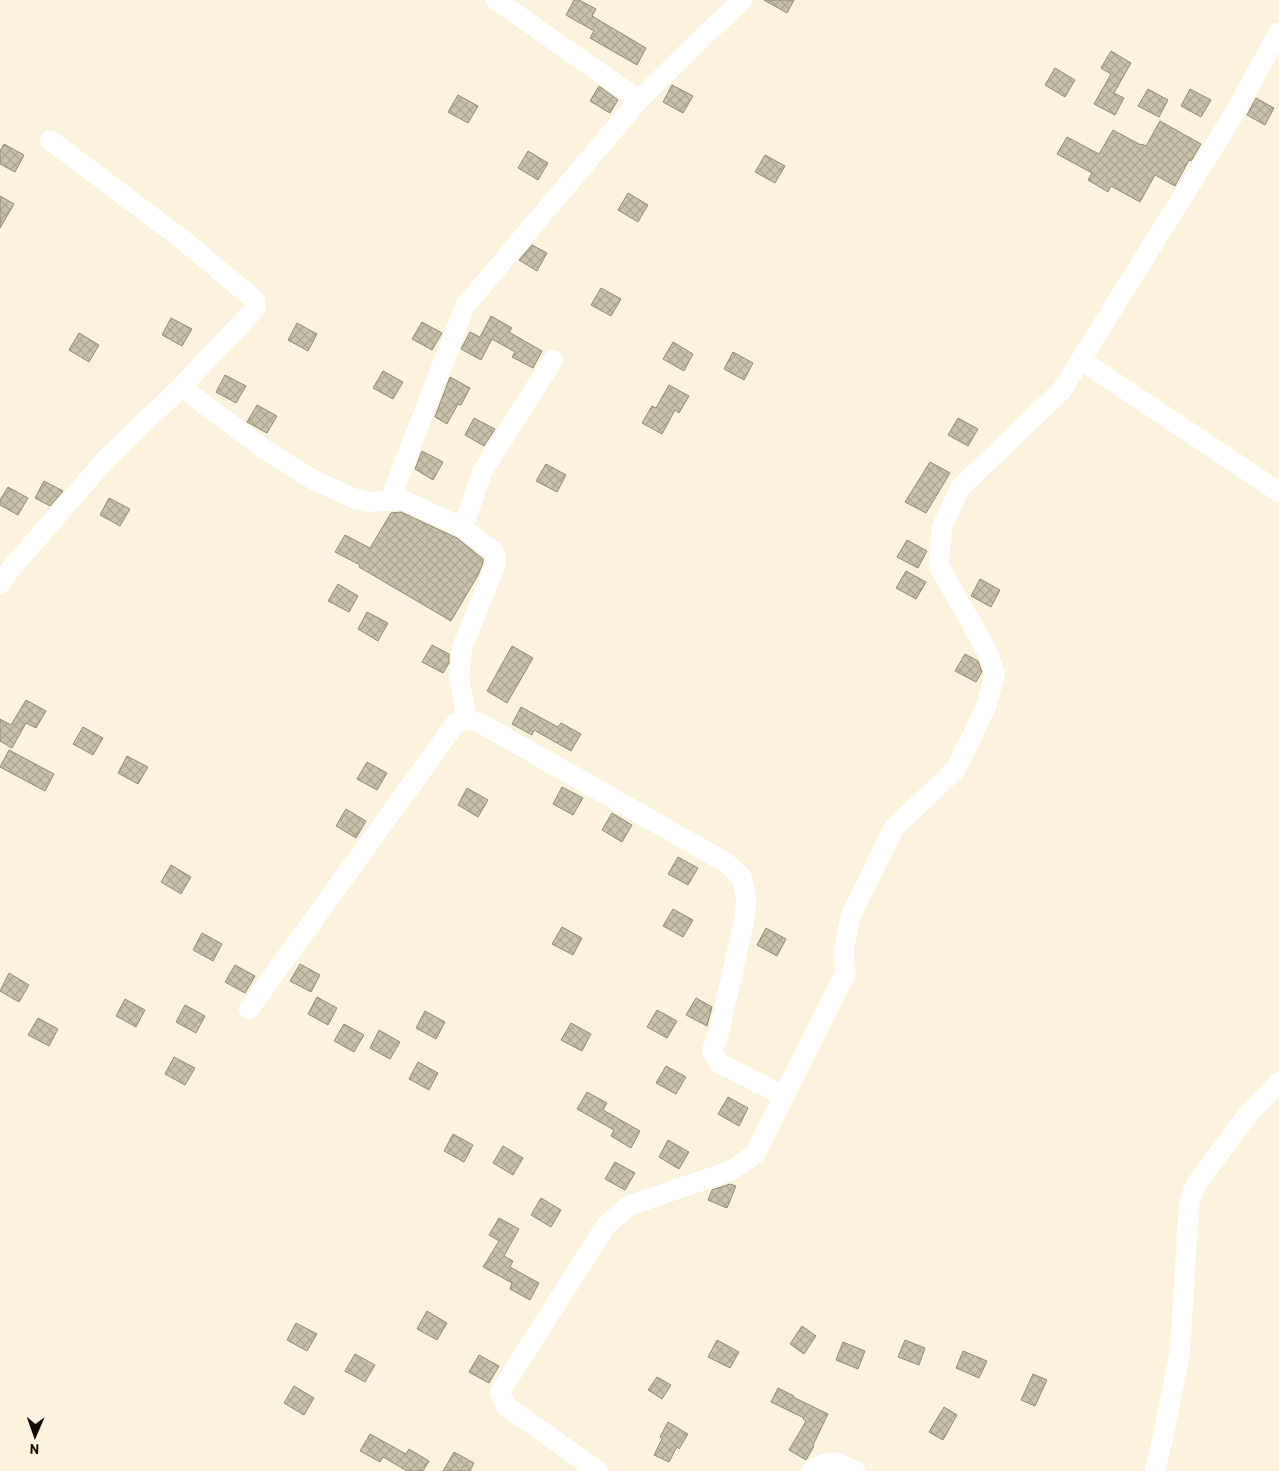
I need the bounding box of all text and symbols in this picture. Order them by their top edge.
north arrow [10,1411,60,1461]
text: N [30,1441,39,1458]

